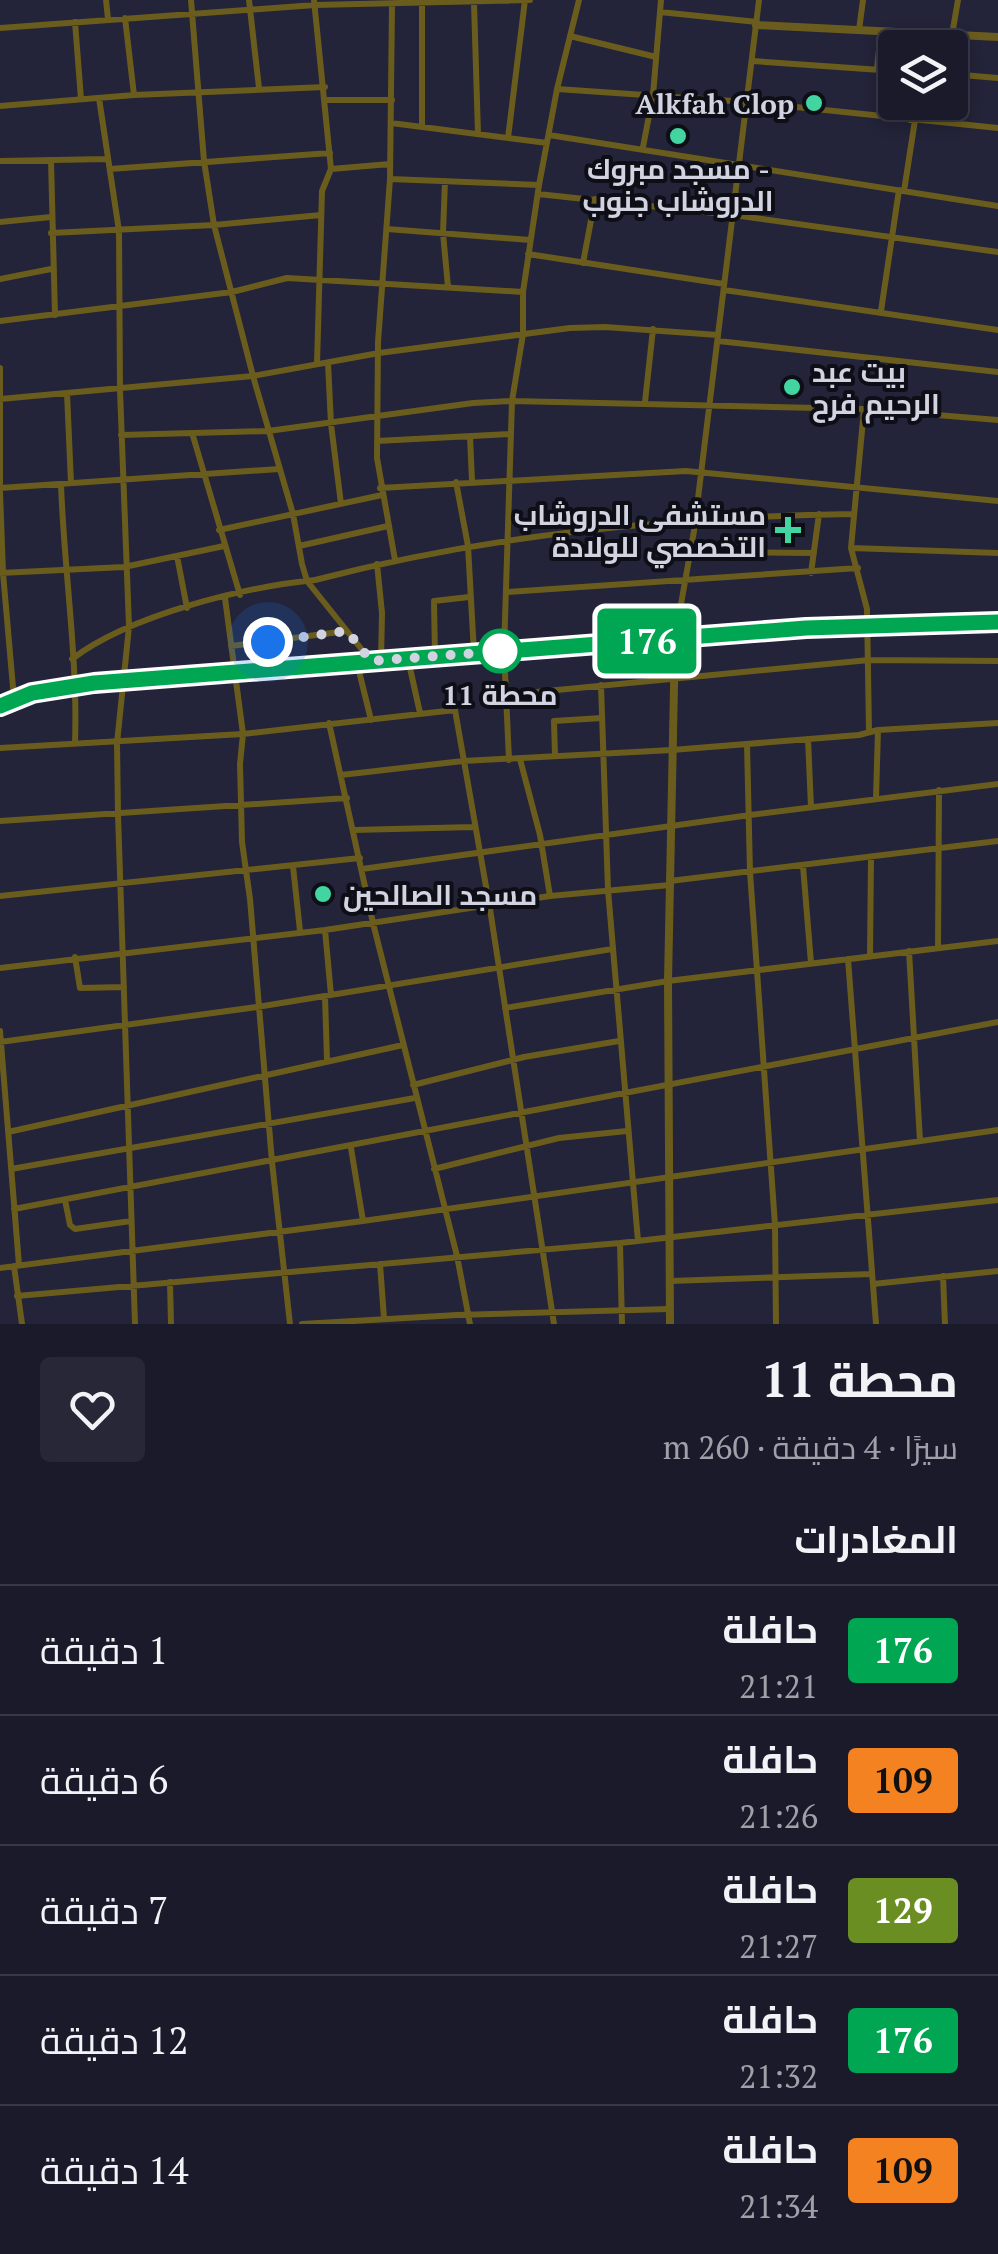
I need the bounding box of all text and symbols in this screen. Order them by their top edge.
map controls [878,30,968,120]
button: layers [878,30,968,120]
place label: Alkfah Clop [635,85,794,122]
marker: Alkfah Clop [803,92,825,114]
marker: مسجد مبروك - الدروشاب جنوب [667,125,689,147]
place label: مسجد مبروك - الدروشاب جنوب [583,150,773,219]
place label: بيت عبد الرحيم فرح [812,353,940,424]
marker: بيت عبد الرحيم فرح [781,376,803,398]
place label: مستشفى الدروشاب التخصصي للولادة [514,496,766,569]
marker: مستشفى الدروشاب التخصصي للولادة [775,517,801,543]
line badge: 176 [590,608,704,674]
your location [243,617,293,667]
text: 176 [617,618,677,664]
marker: محطة 11 [479,630,521,672]
place label: محطة 11 [443,676,557,713]
place label: مسجد الصالحين [343,876,537,913]
marker: مسجد الصالحين [312,883,334,905]
text: محطة 11 [761,1347,958,1411]
button: heart [40,1357,145,1462]
text: سيرًا · 4 دقيقة · 260 m [663,1426,958,1468]
text: المغادرات [795,1514,958,1564]
text: حافلة [722,1604,818,1654]
text: 1 دقيقة [40,1625,168,1675]
text: 176 [873,1627,933,1673]
text: 21:21 [739,1665,818,1707]
text: حافلة [722,1734,818,1784]
text: 6 دقيقة [40,1755,168,1805]
text: 109 [873,1757,933,1803]
text: 21:26 [739,1795,818,1837]
text: حافلة [722,1864,818,1914]
text: 7 دقيقة [40,1885,168,1935]
text: 129 [873,1887,933,1933]
text: 21:27 [739,1925,818,1967]
text: حافلة [722,1994,818,2044]
text: 12 دقيقة [40,2015,189,2065]
text: 176 [873,2017,933,2063]
text: 21:32 [739,2055,818,2097]
text: حافلة [722,2124,818,2174]
text: 14 دقيقة [40,2145,189,2195]
text: 109 [873,2147,933,2193]
text: 21:34 [739,2185,818,2227]

